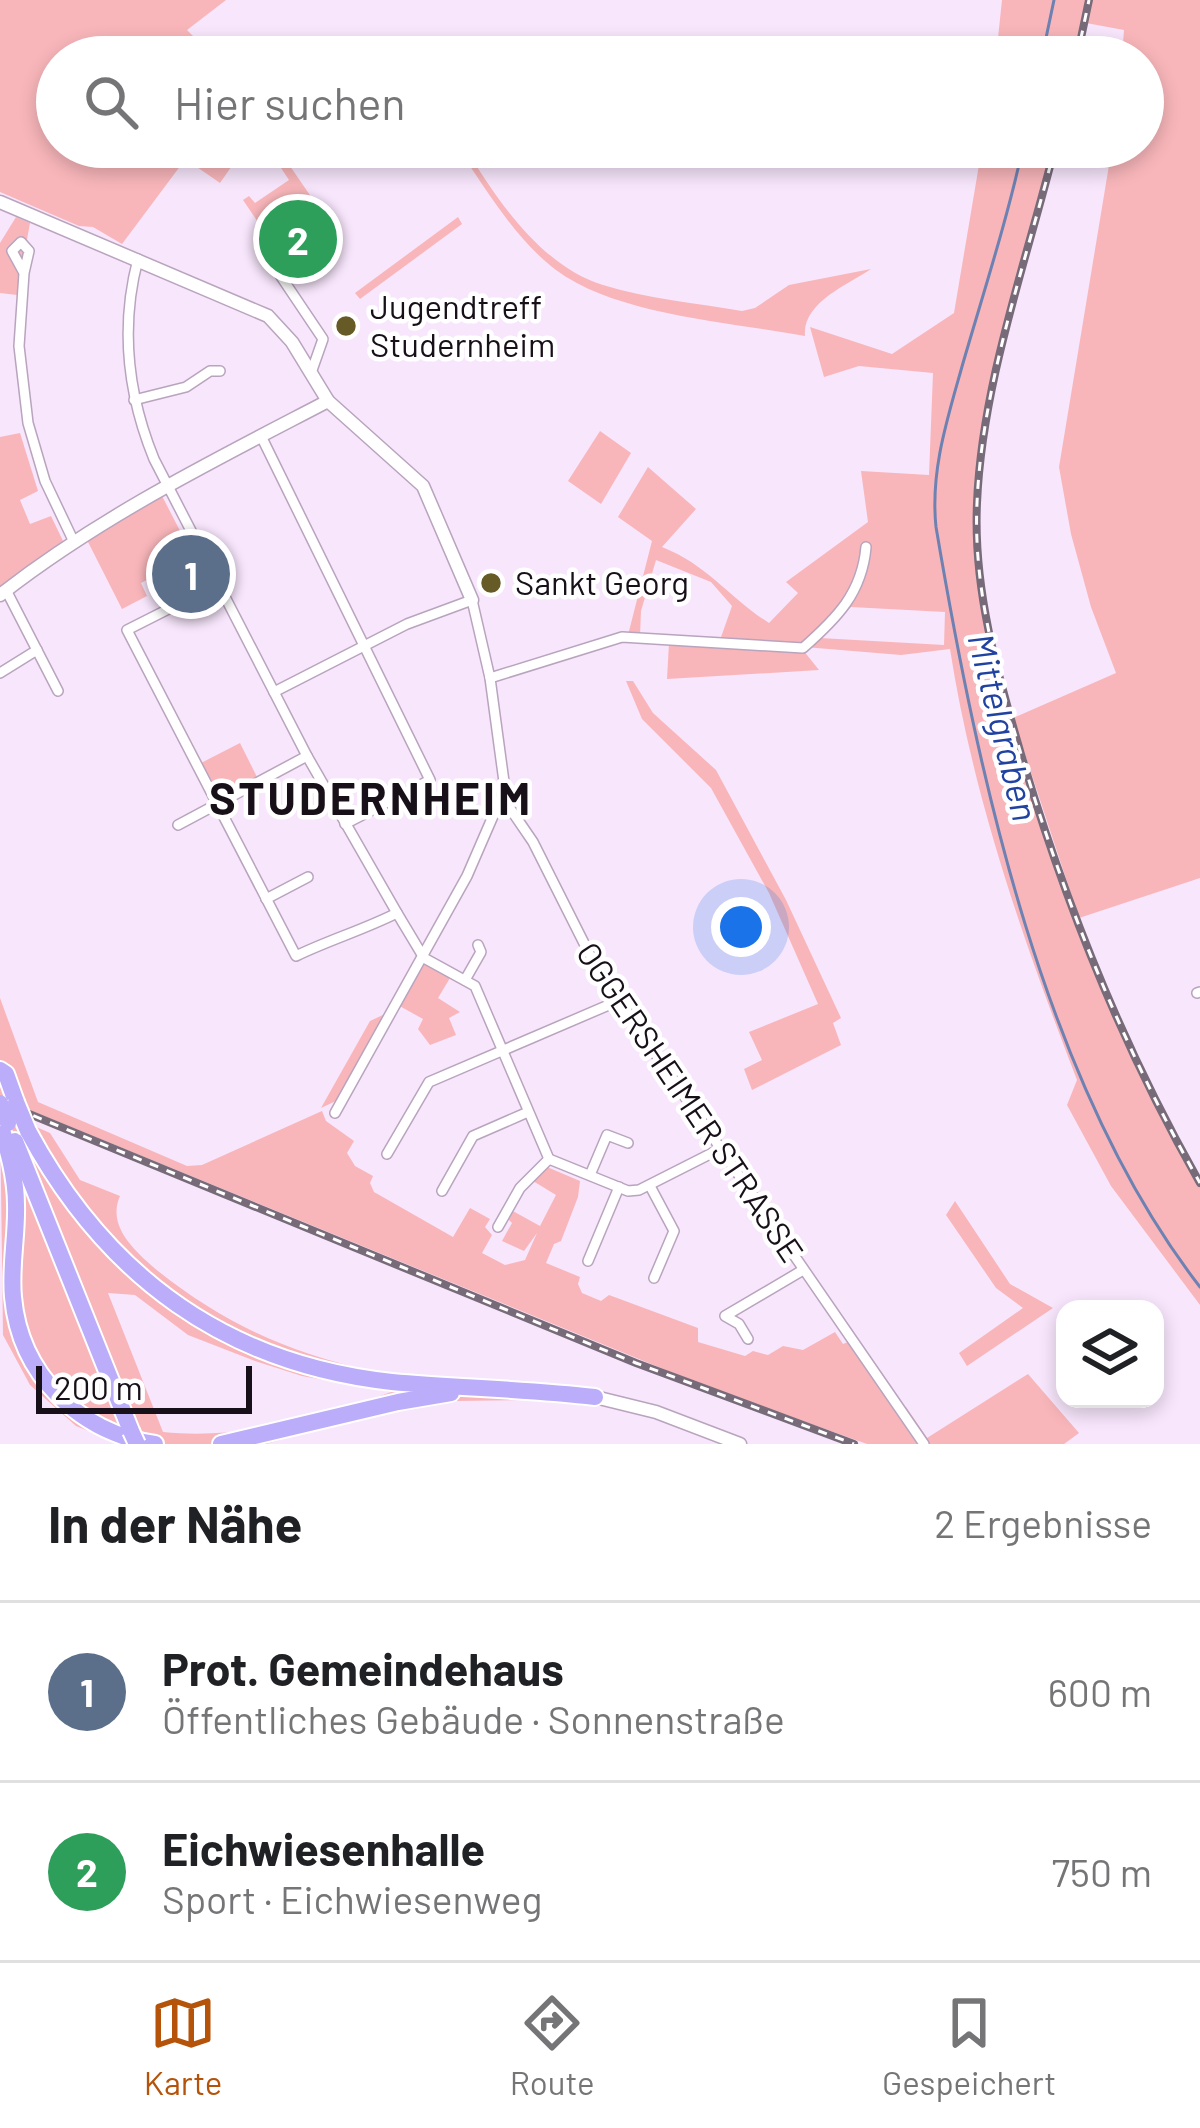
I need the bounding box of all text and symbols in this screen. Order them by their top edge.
search box [36,36,1164,168]
icon: search [78,69,144,135]
text: Hier suchen [174,75,406,129]
pin: 2 [259,194,337,284]
place label: Jugendtreff Studernheim [370,286,555,364]
marker: Jugendtreff Studernheim [333,313,359,339]
pin: 1 [152,529,230,619]
place label: Sankt Georg [515,562,689,602]
marker: Sankt Georg [478,570,504,596]
water label: Mittelgraben [960,628,1049,825]
district label: STUDERNHEIM [209,770,533,824]
your location [711,897,771,957]
street label: OGGERSHEIMER STRASSE [569,934,813,1269]
map controls [1056,1300,1164,1408]
button: layers [1056,1300,1164,1408]
scale bar [36,1360,252,1413]
text: 200 m [54,1367,143,1407]
text: In der Nähe [48,1492,302,1553]
text: 2 Ergebnisse [934,1499,1152,1546]
text: Prot. Gemeindehaus [162,1641,564,1695]
text: 1 [80,1668,94,1715]
text: 600 m [1048,1668,1152,1715]
text: Öffentliches Gebäude · Sonnenstraße [162,1695,785,1742]
text: Eichwiesenhalle [162,1821,485,1875]
text: 2 [76,1848,98,1895]
text: 750 m [1051,1848,1152,1895]
text: Sport · Eichwiesenweg [162,1875,542,1922]
tab: Karte [144,1990,222,2102]
tab: Route [510,1990,595,2102]
tab: Gespeichert [882,1990,1056,2102]

